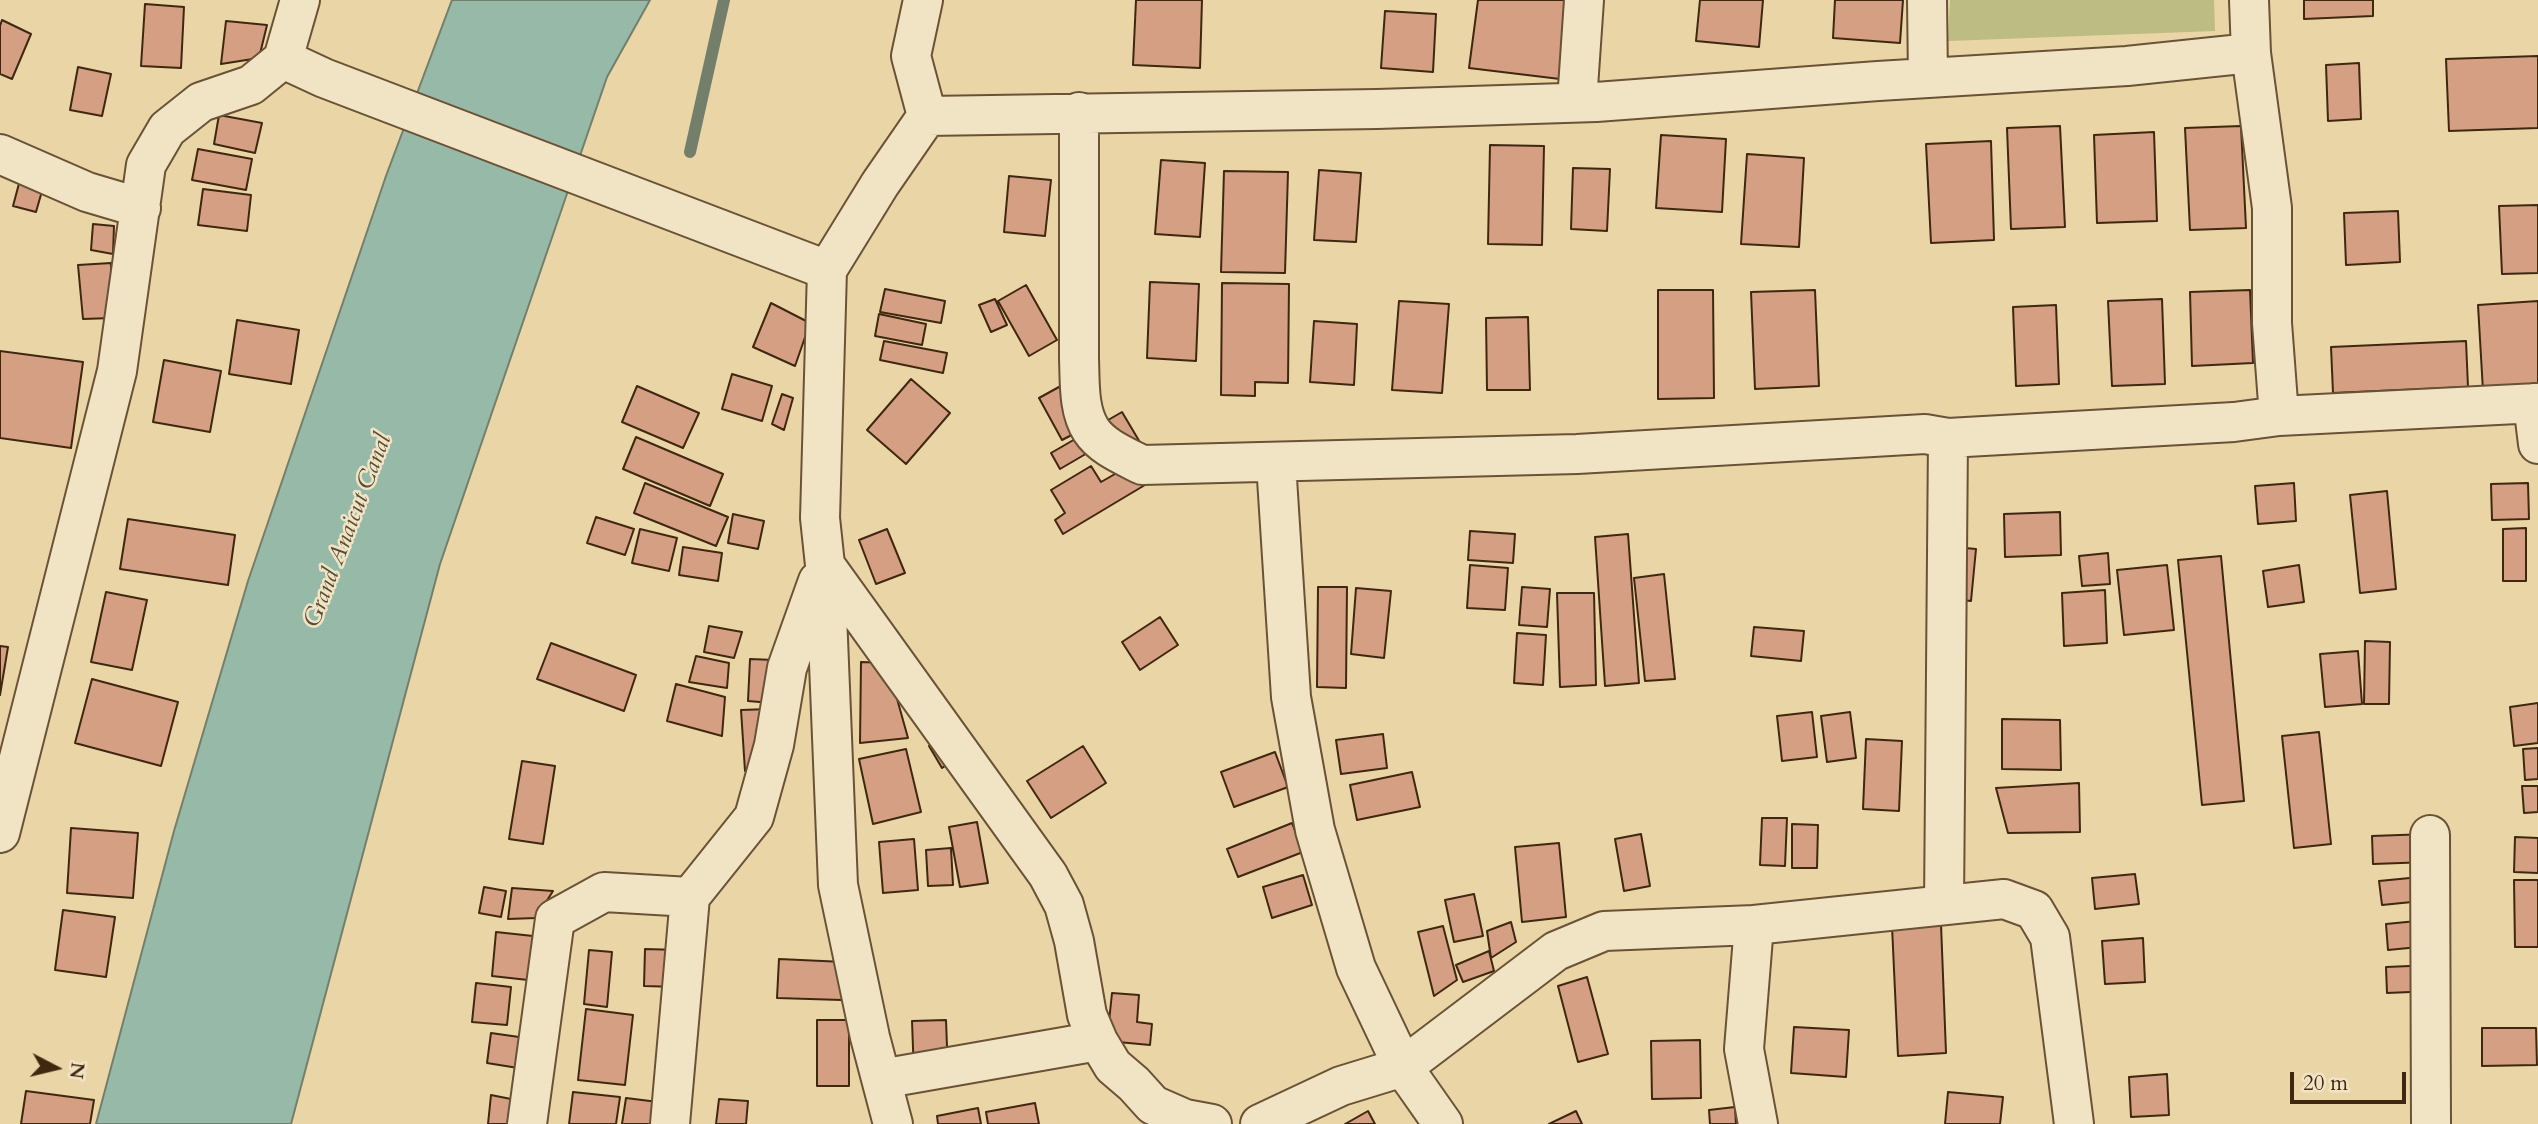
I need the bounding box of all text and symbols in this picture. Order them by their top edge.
water label: Grand Anaicut Canal [299,430,399,632]
north arrow [21,1033,91,1103]
scale bar [2293,1058,2408,1102]
text: N [63,1061,91,1080]
text: 20 m [2303,1069,2348,1098]

